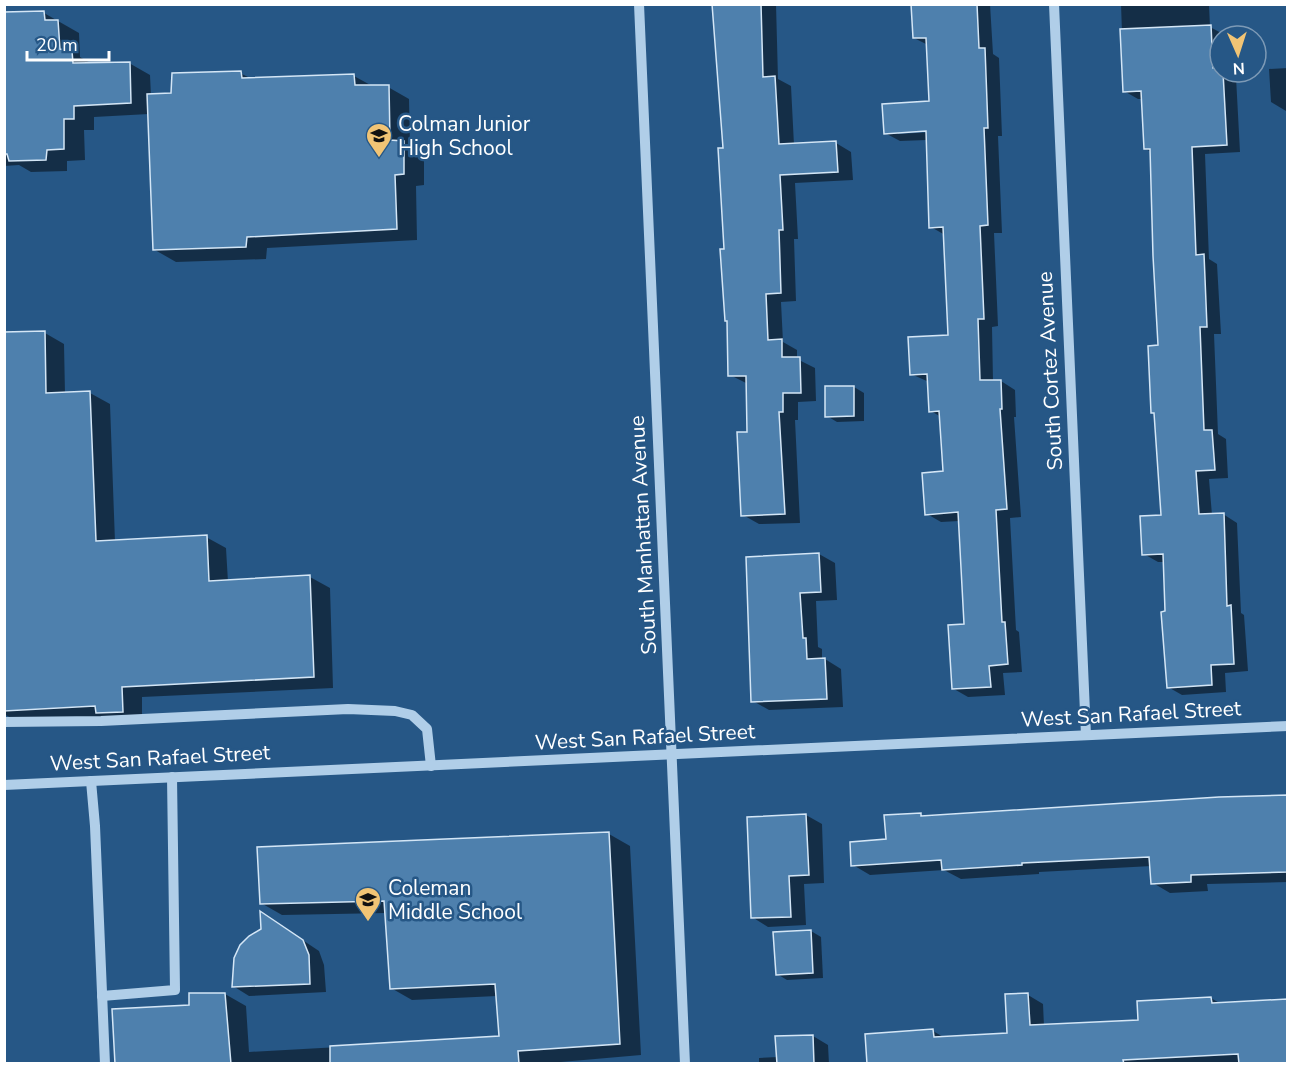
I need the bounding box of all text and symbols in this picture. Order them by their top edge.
scale bar [27,24,110,62]
north arrow [1208,24,1268,84]
text: 20 m [36,33,78,57]
text: N [1232,57,1245,79]
place label: Colman Junior High School [398,110,531,162]
school or university icon: Colman Junior High School [364,121,394,159]
street label: South Cortez Avenue [1031,271,1069,471]
street label: South Manhattan Avenue [623,415,663,655]
street label: West San Rafael Street [1020,694,1242,734]
street label: West San Rafael Street [534,717,756,757]
street label: West San Rafael Street [49,738,271,778]
place label: Coleman Middle School [388,874,523,926]
school or university icon: Coleman Middle School [353,885,383,923]

